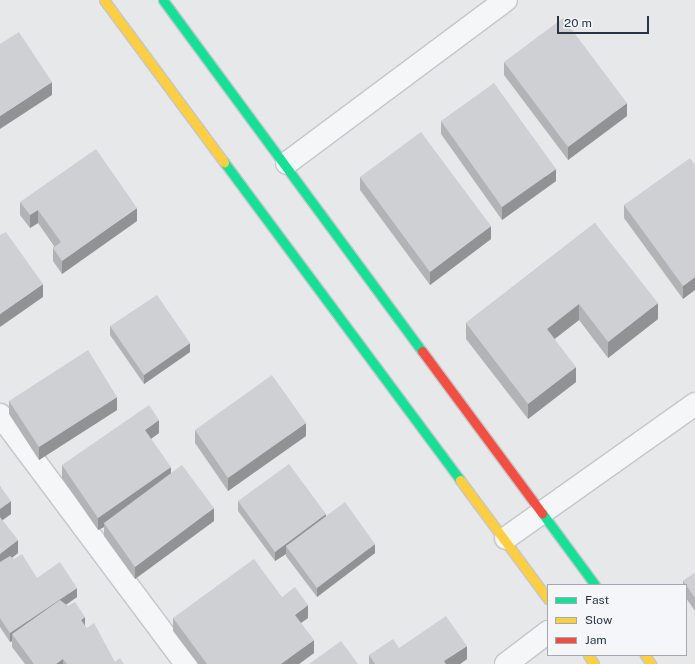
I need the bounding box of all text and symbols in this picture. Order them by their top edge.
scale bar [559,8,651,34]
text: 20 m [564,16,592,30]
legend [547,584,687,656]
text: Fast [585,593,609,607]
text: Slow [585,613,612,627]
text: Jam [585,633,607,647]

